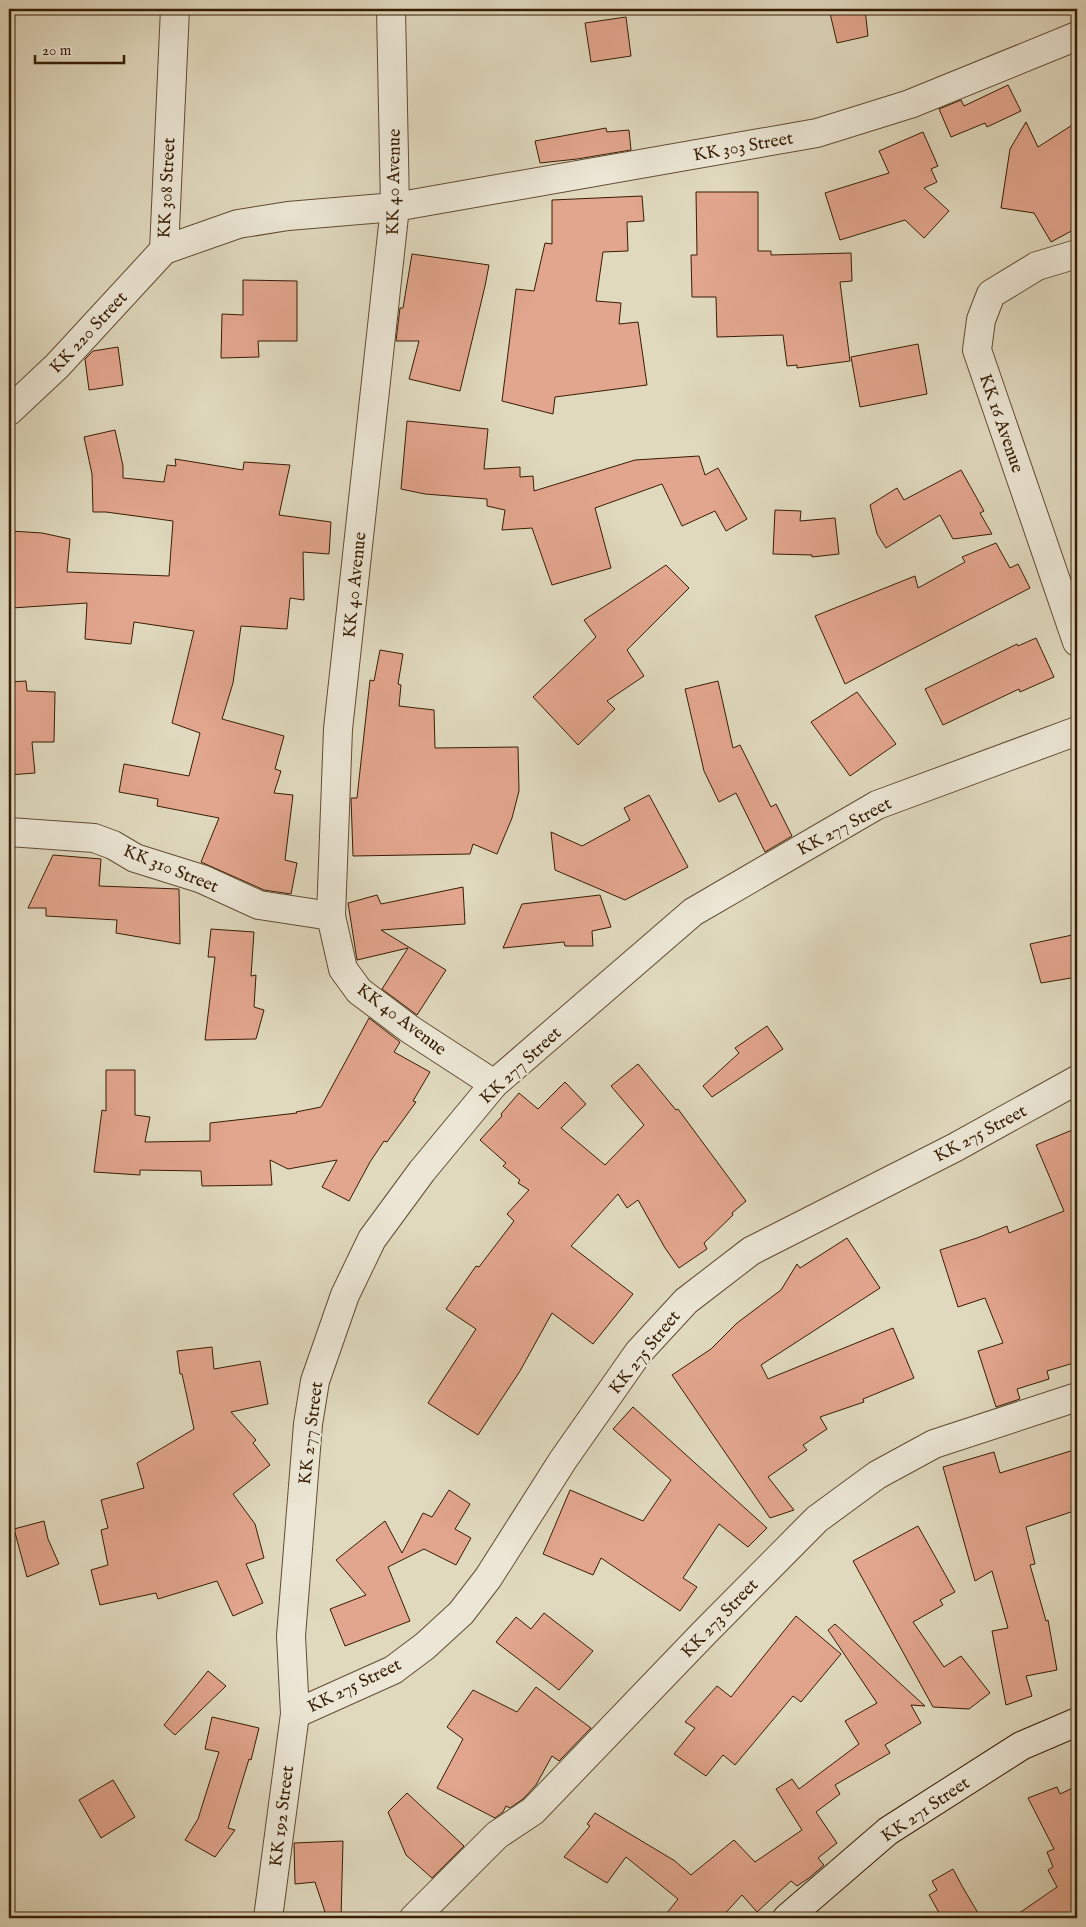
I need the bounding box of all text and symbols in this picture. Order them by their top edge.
scale bar [35,32,124,64]
text: 20 m [42,41,72,60]
street label: KK 303 Street [692,127,795,168]
street label: KK 40 Avenue [382,129,407,236]
street label: KK 308 Street [153,137,182,239]
street label: KK 220 Street [45,287,133,379]
street label: KK 16 Avenue [973,371,1028,476]
street label: KK 40 Avenue [338,531,372,639]
street label: KK 277 Street [794,793,896,862]
street label: KK 310 Street [119,840,221,899]
street label: KK 40 Avenue [352,979,451,1061]
street label: KK 277 Street [475,1022,567,1110]
street label: KK 275 Street [930,1100,1031,1168]
street label: KK 275 Street [604,1306,686,1400]
street label: KK 277 Street [294,1380,329,1486]
street label: KK 273 Street [676,1574,764,1664]
street label: KK 275 Street [304,1654,405,1719]
street label: KK 192 Street [265,1764,300,1868]
street label: KK 271 Street [877,1772,975,1848]

